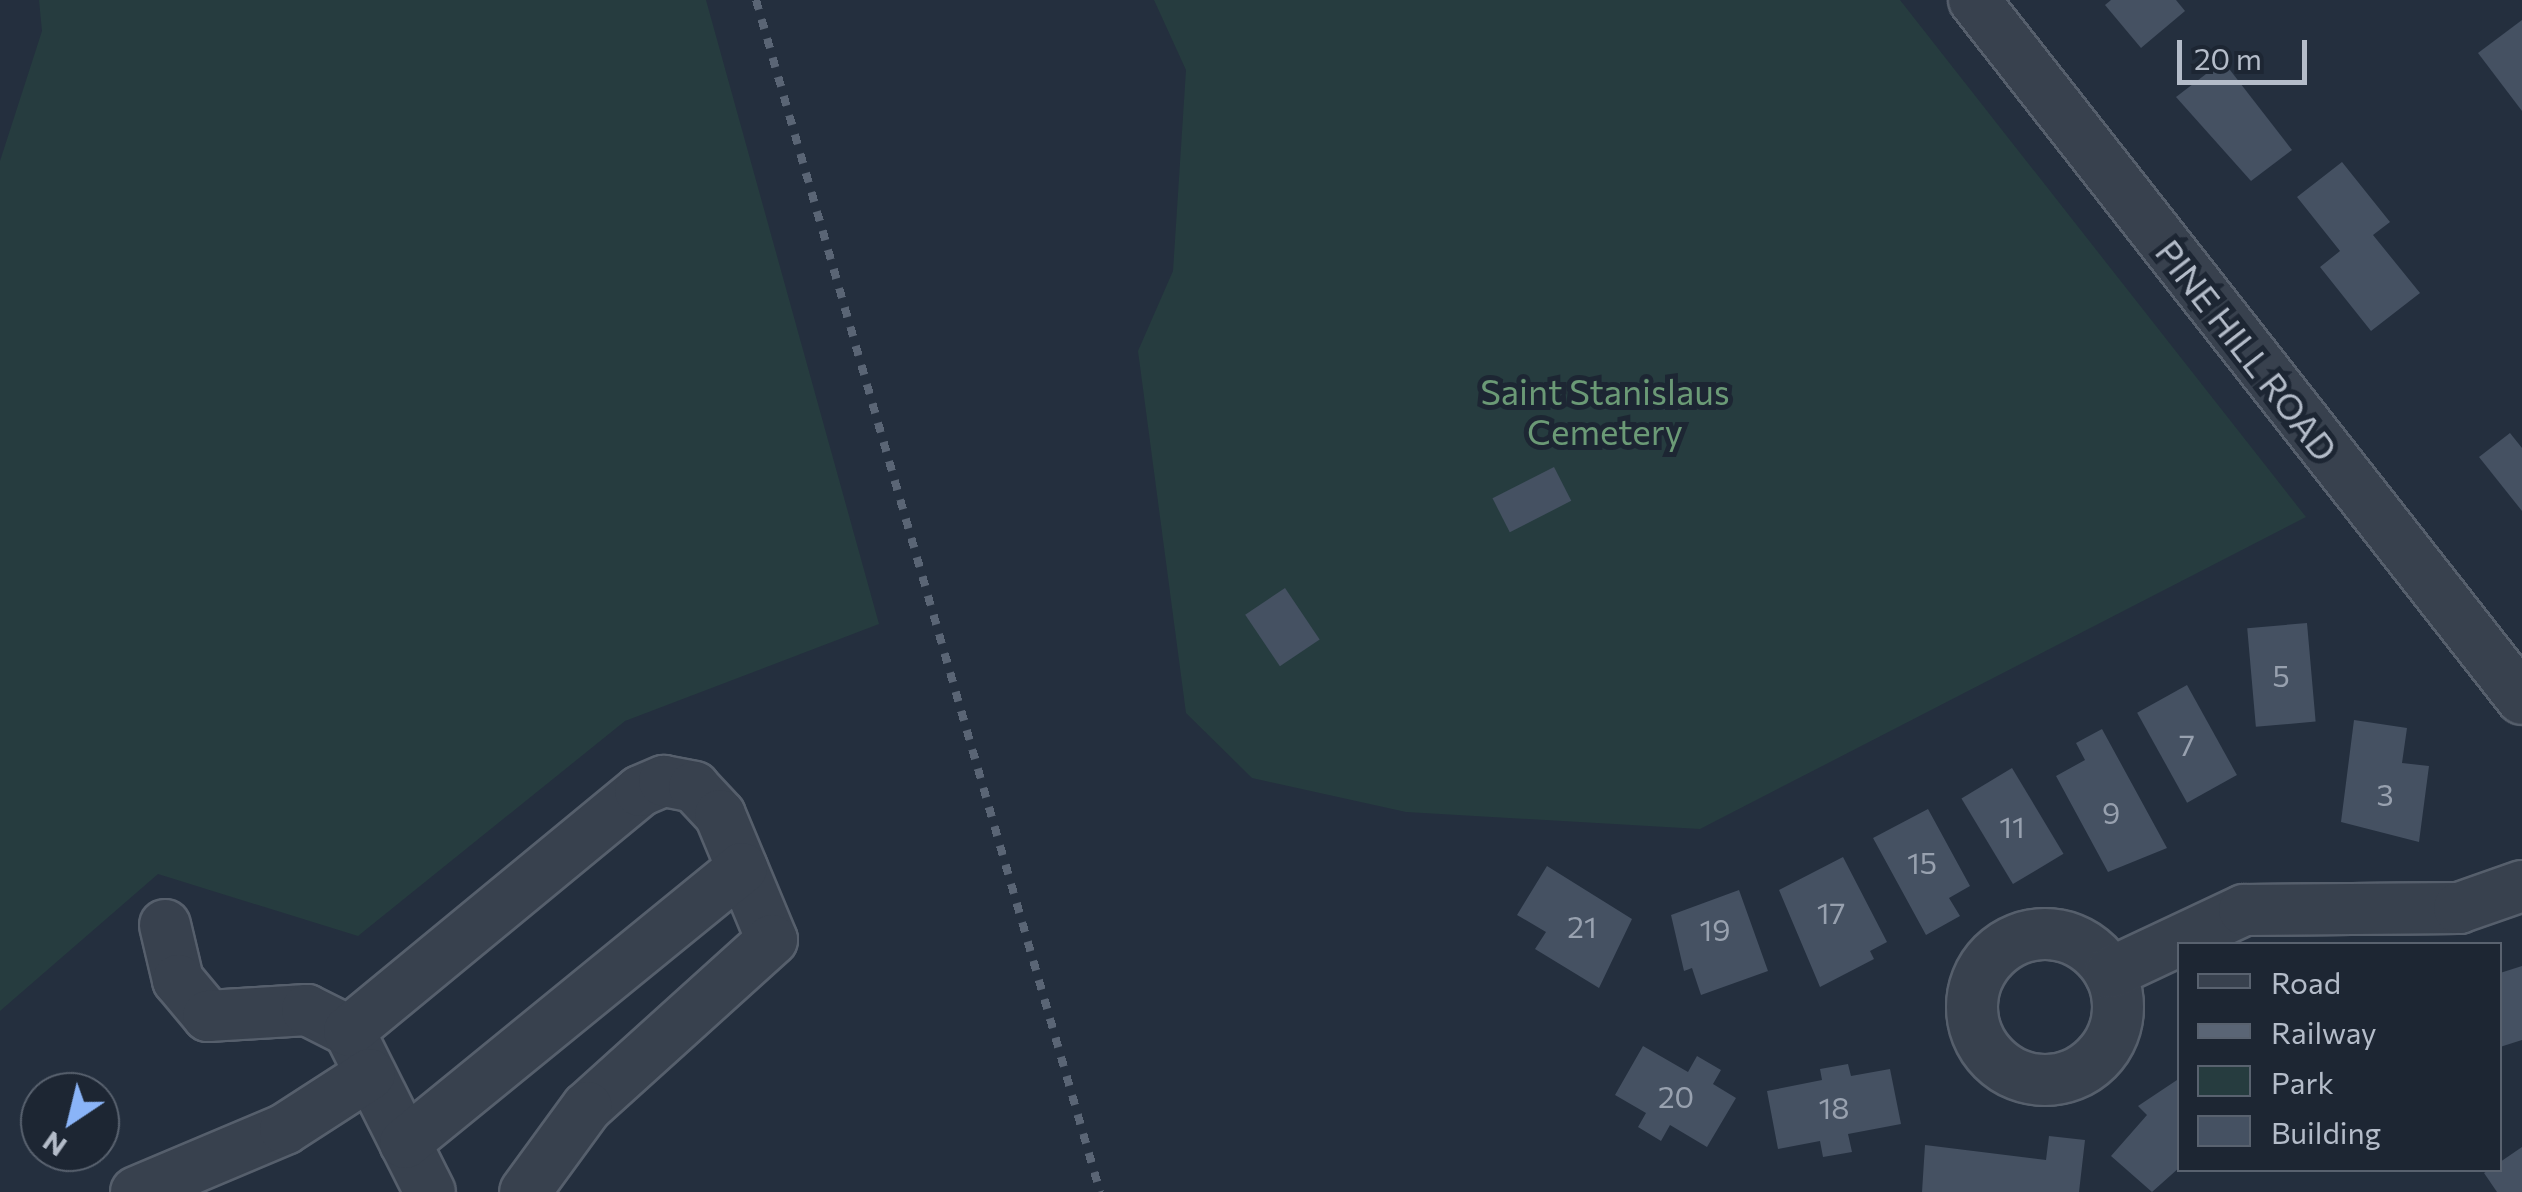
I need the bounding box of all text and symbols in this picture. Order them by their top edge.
scale bar [2182,20,2312,82]
text: 20 m [2194,39,2262,76]
street label: PINE HILL ROAD [2148,231,2346,469]
park label: Saint Stanislaus Cemetery [1480,370,1730,452]
house number: 5 [2272,657,2290,693]
house number: 7 [2179,726,2195,762]
house number: 3 [2376,776,2394,812]
house number: 9 [2102,794,2120,830]
house number: 11 [1999,808,2025,844]
house number: 15 [1907,844,1937,880]
house number: 17 [1817,894,1845,930]
house number: 21 [1567,908,1597,944]
house number: 19 [1699,911,1731,947]
legend [2177,942,2502,1172]
text: Road [2271,963,2341,1000]
text: Railway [2271,1013,2377,1050]
text: Park [2271,1063,2334,1100]
north arrow [20,1072,120,1172]
house number: 20 [1658,1078,1694,1114]
house number: 18 [1818,1089,1850,1125]
text: Building [2271,1113,2381,1150]
text: N [36,1125,72,1165]

